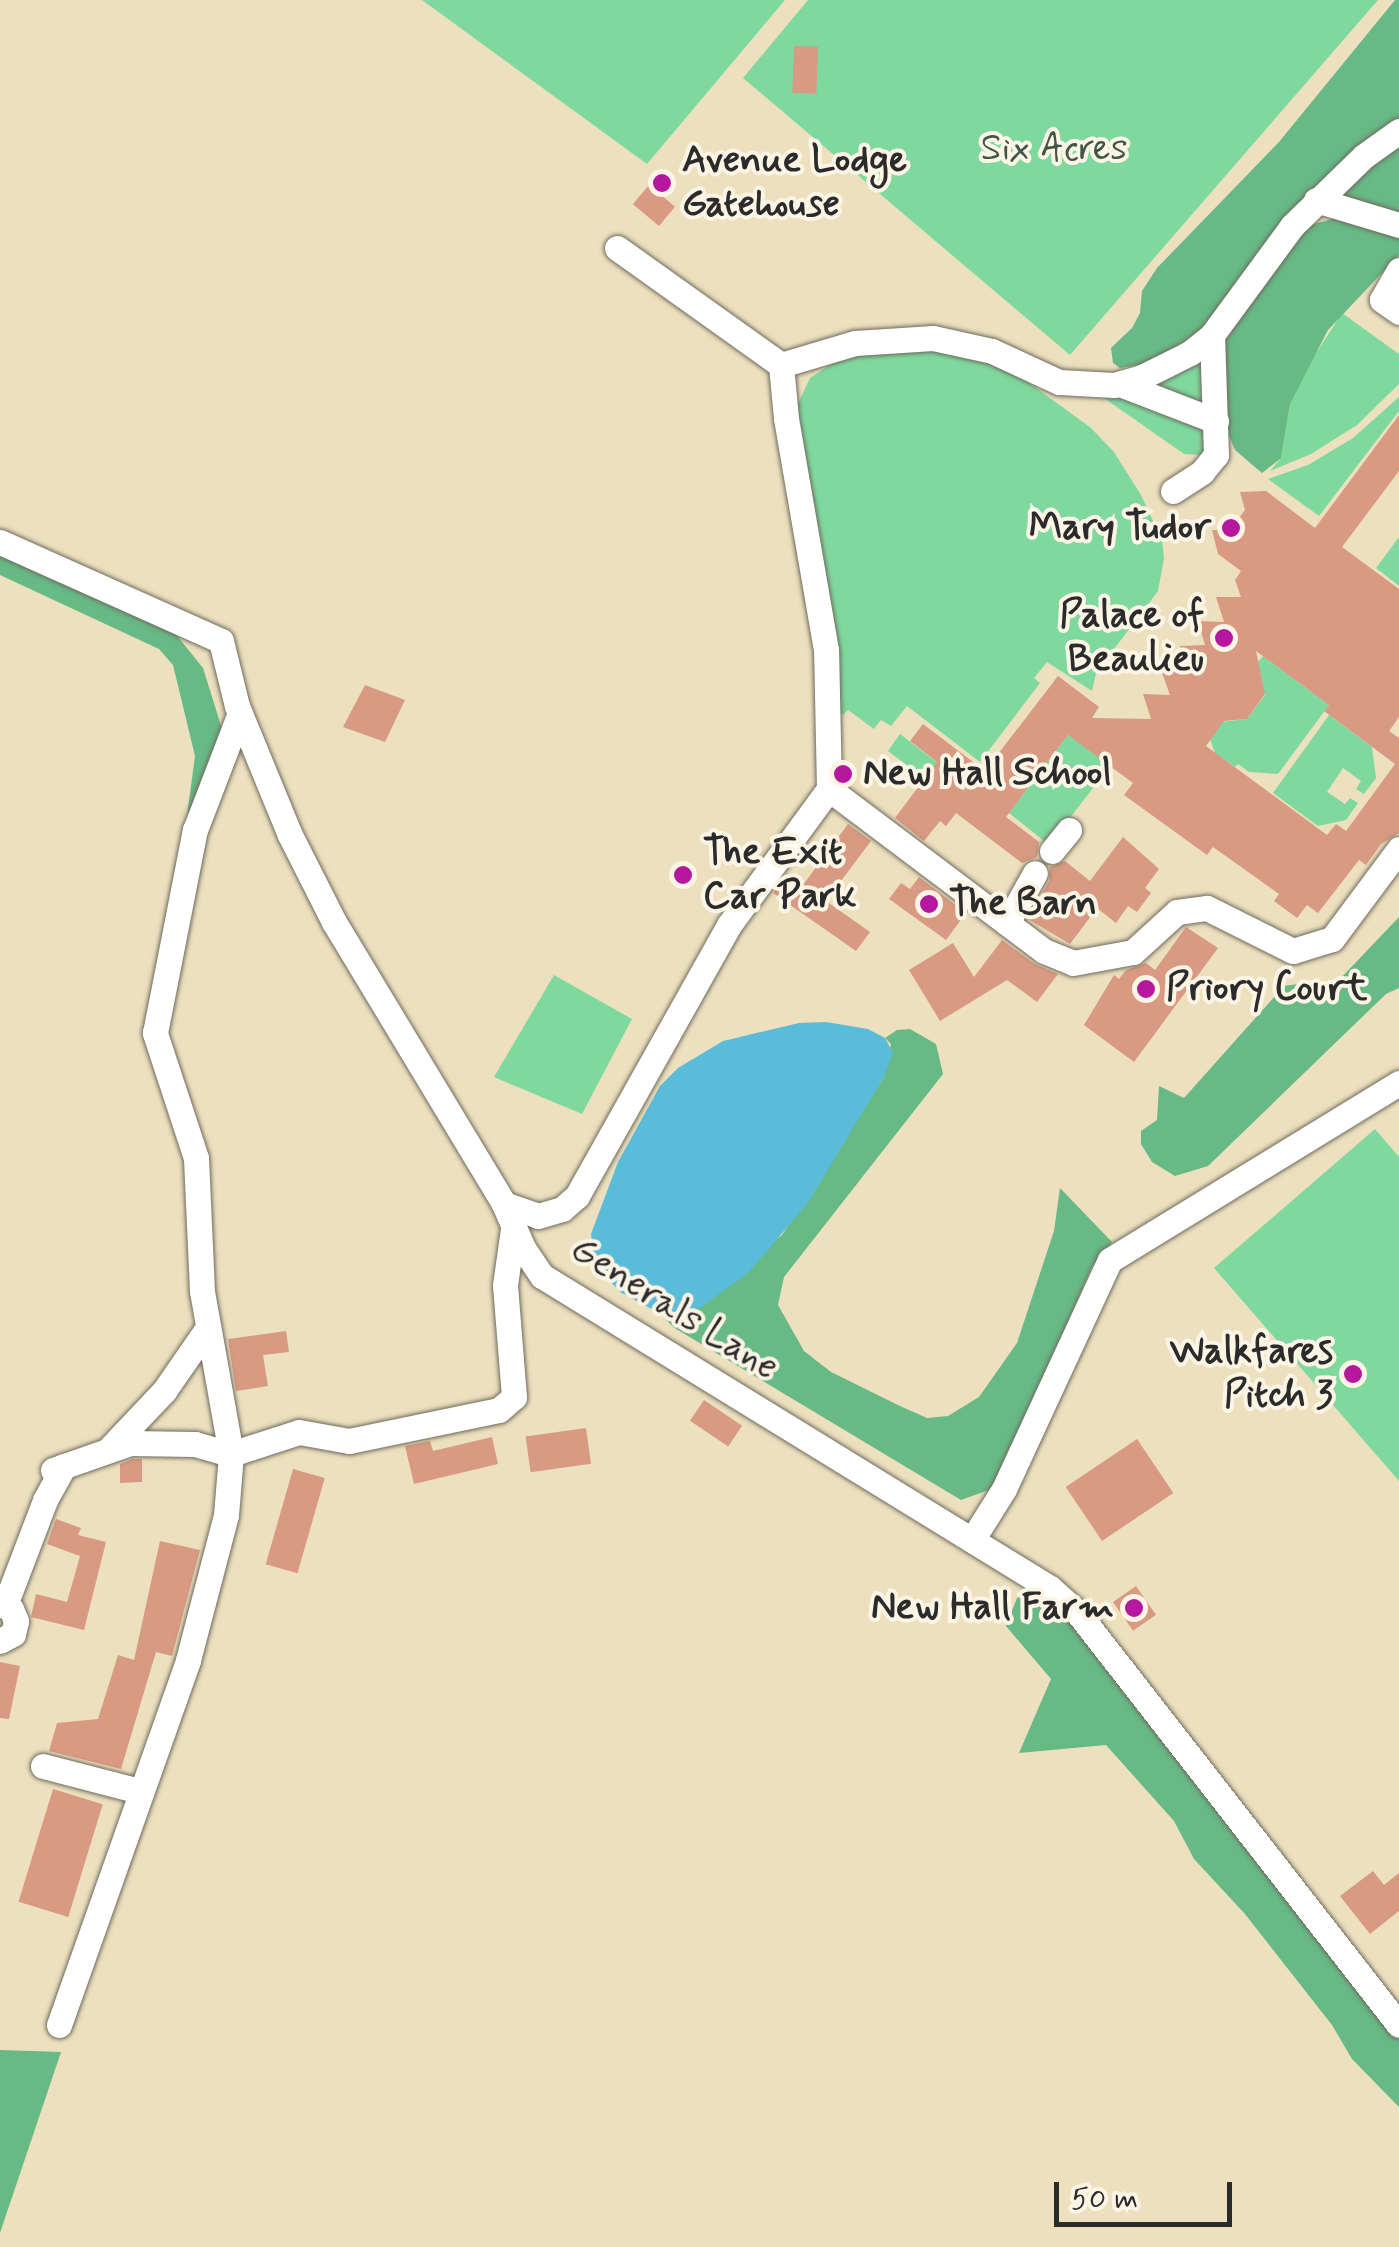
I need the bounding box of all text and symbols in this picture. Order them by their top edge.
park label: Six Acres [980,126,1128,172]
place label: Avenue Lodge Gatehouse [682,138,907,228]
marker: Avenue Lodge Gatehouse [651,172,673,194]
place label: Mary Tudor [1029,505,1211,551]
marker: Mary Tudor [1220,517,1242,539]
place label: Palace of Beaulieu [1059,593,1204,682]
marker: Palace of Beaulieu [1213,627,1235,649]
place label: New Hall School [863,751,1111,797]
marker: New Hall School [832,763,854,785]
place label: The Exit Car Park [703,830,851,919]
marker: The Exit Car Park [672,864,694,886]
place label: The Barn [949,881,1105,927]
marker: The Barn [918,893,940,915]
place label: Priory Court [1166,966,1366,1012]
marker: Priory Court [1135,978,1157,1000]
street label: Generals Lane [560,1226,788,1392]
place label: Walkfares Pitch 3 [1170,1329,1333,1418]
marker: Walkfares Pitch 3 [1342,1363,1364,1385]
place label: New Hall Farm [869,1585,1114,1631]
marker: New Hall Farm [1123,1597,1145,1619]
scale bar [1059,2162,1236,2224]
text: 50 m [1071,2180,1138,2219]

